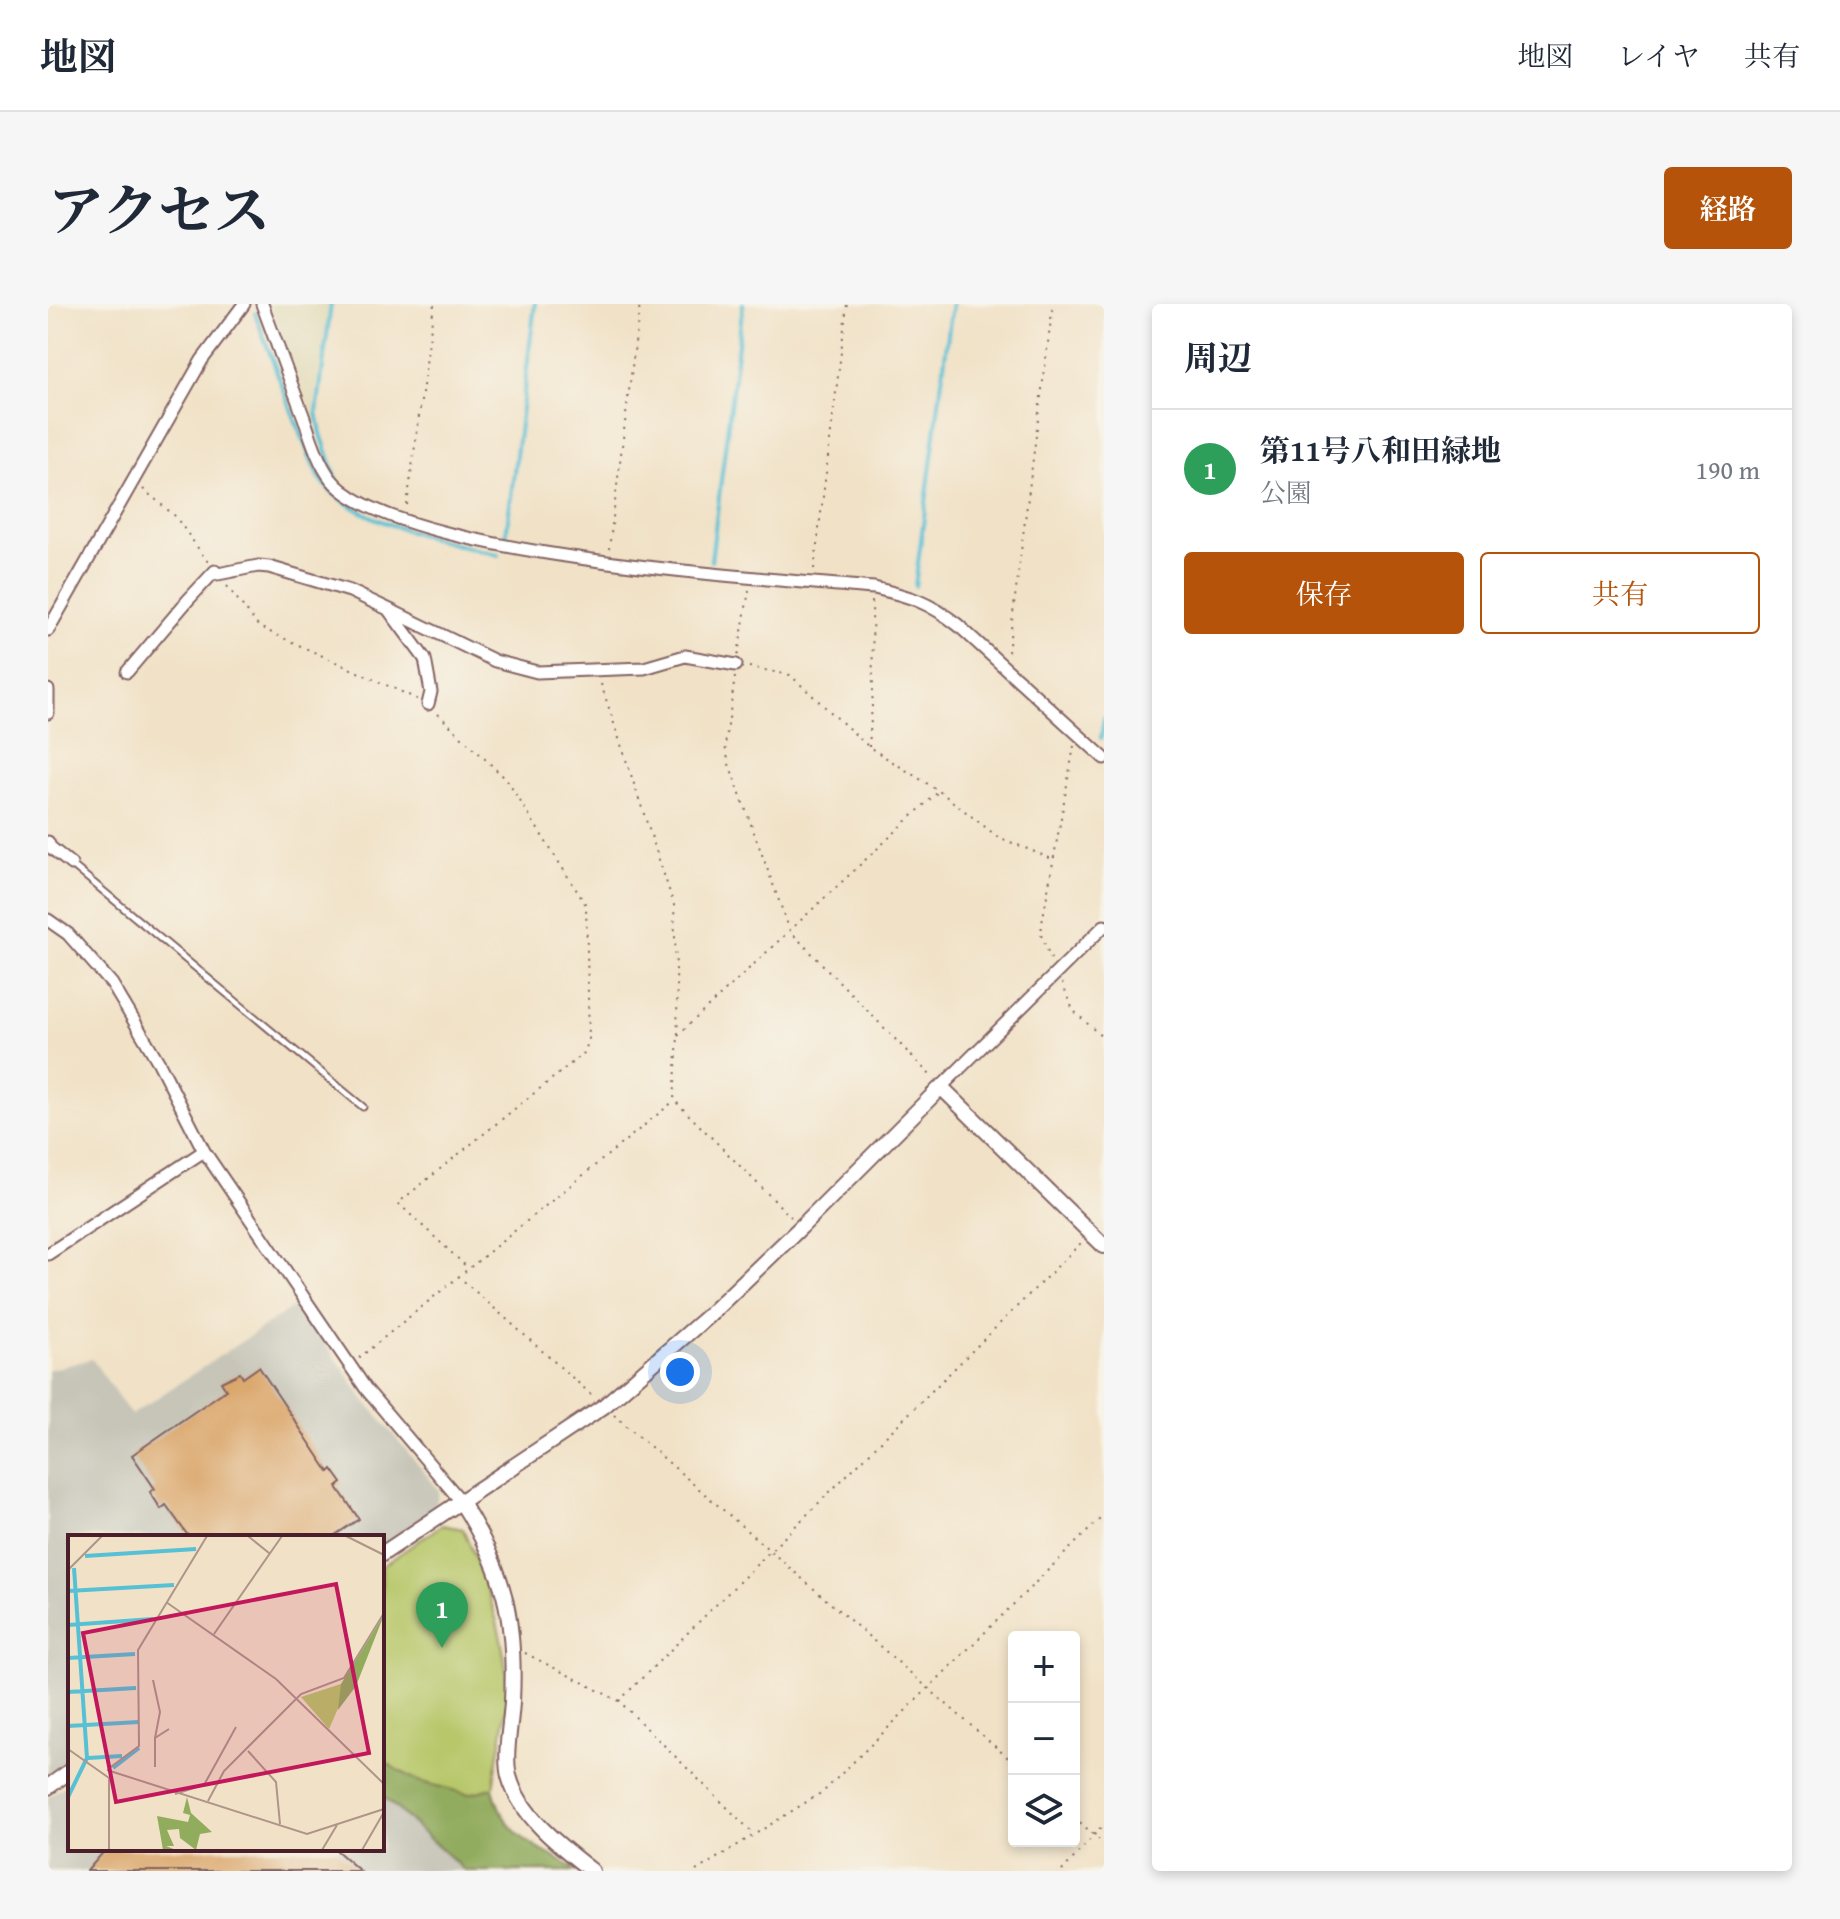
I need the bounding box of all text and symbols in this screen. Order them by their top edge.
text: 地図 [40,28,116,84]
text: 地図 [1517,35,1573,76]
text: レイヤ [1617,35,1700,76]
text: 共有 [1744,35,1800,76]
button: 経路 [1664,167,1792,249]
text: アクセス [48,168,270,251]
text: 周辺 [1184,333,1252,382]
text: 第11号八和田緑地 [1260,428,1501,472]
text: 1 [1203,450,1217,489]
text: 190 m [1695,450,1760,489]
text: 公園 [1260,473,1312,512]
button: 保存 [1184,552,1464,634]
button: 共有 [1480,552,1760,634]
your location [660,1352,700,1392]
inset map [68,1535,384,1851]
pin: 1 [416,1582,468,1648]
map controls [1008,1631,1080,1847]
button: + [1008,1631,1080,1703]
button: − [1008,1703,1080,1775]
button: layers [1008,1775,1080,1847]

